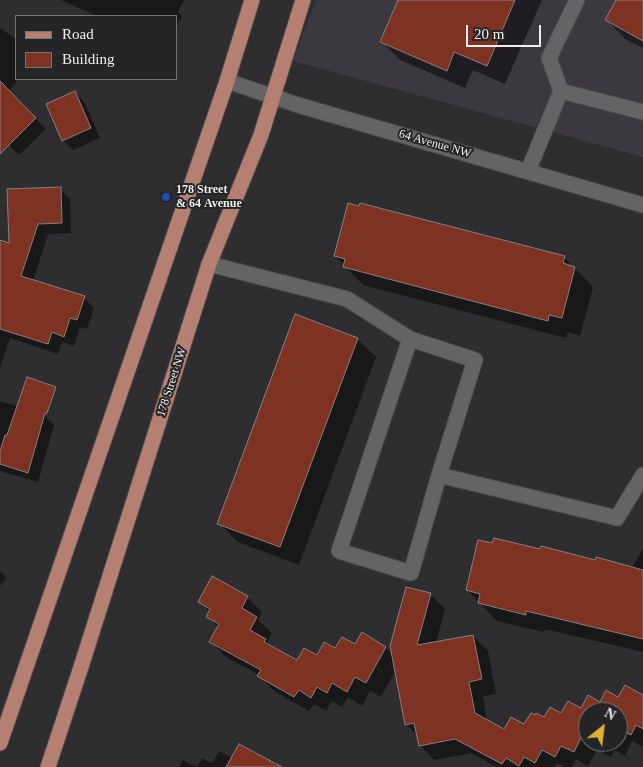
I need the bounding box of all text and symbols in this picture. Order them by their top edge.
legend [15,15,178,80]
scale bar [468,15,543,47]
text: Road [62,26,94,42]
text: 20 m [474,26,504,42]
text: Building [62,51,115,67]
street label: 64 Avenue NW [397,127,473,161]
place label: 178 Street & 64 Avenue [176,183,242,211]
marker: 178 Street & 64 Avenue [160,191,172,203]
street label: 178 Street NW [154,346,190,418]
north arrow [578,702,628,752]
text: N [602,705,618,723]

